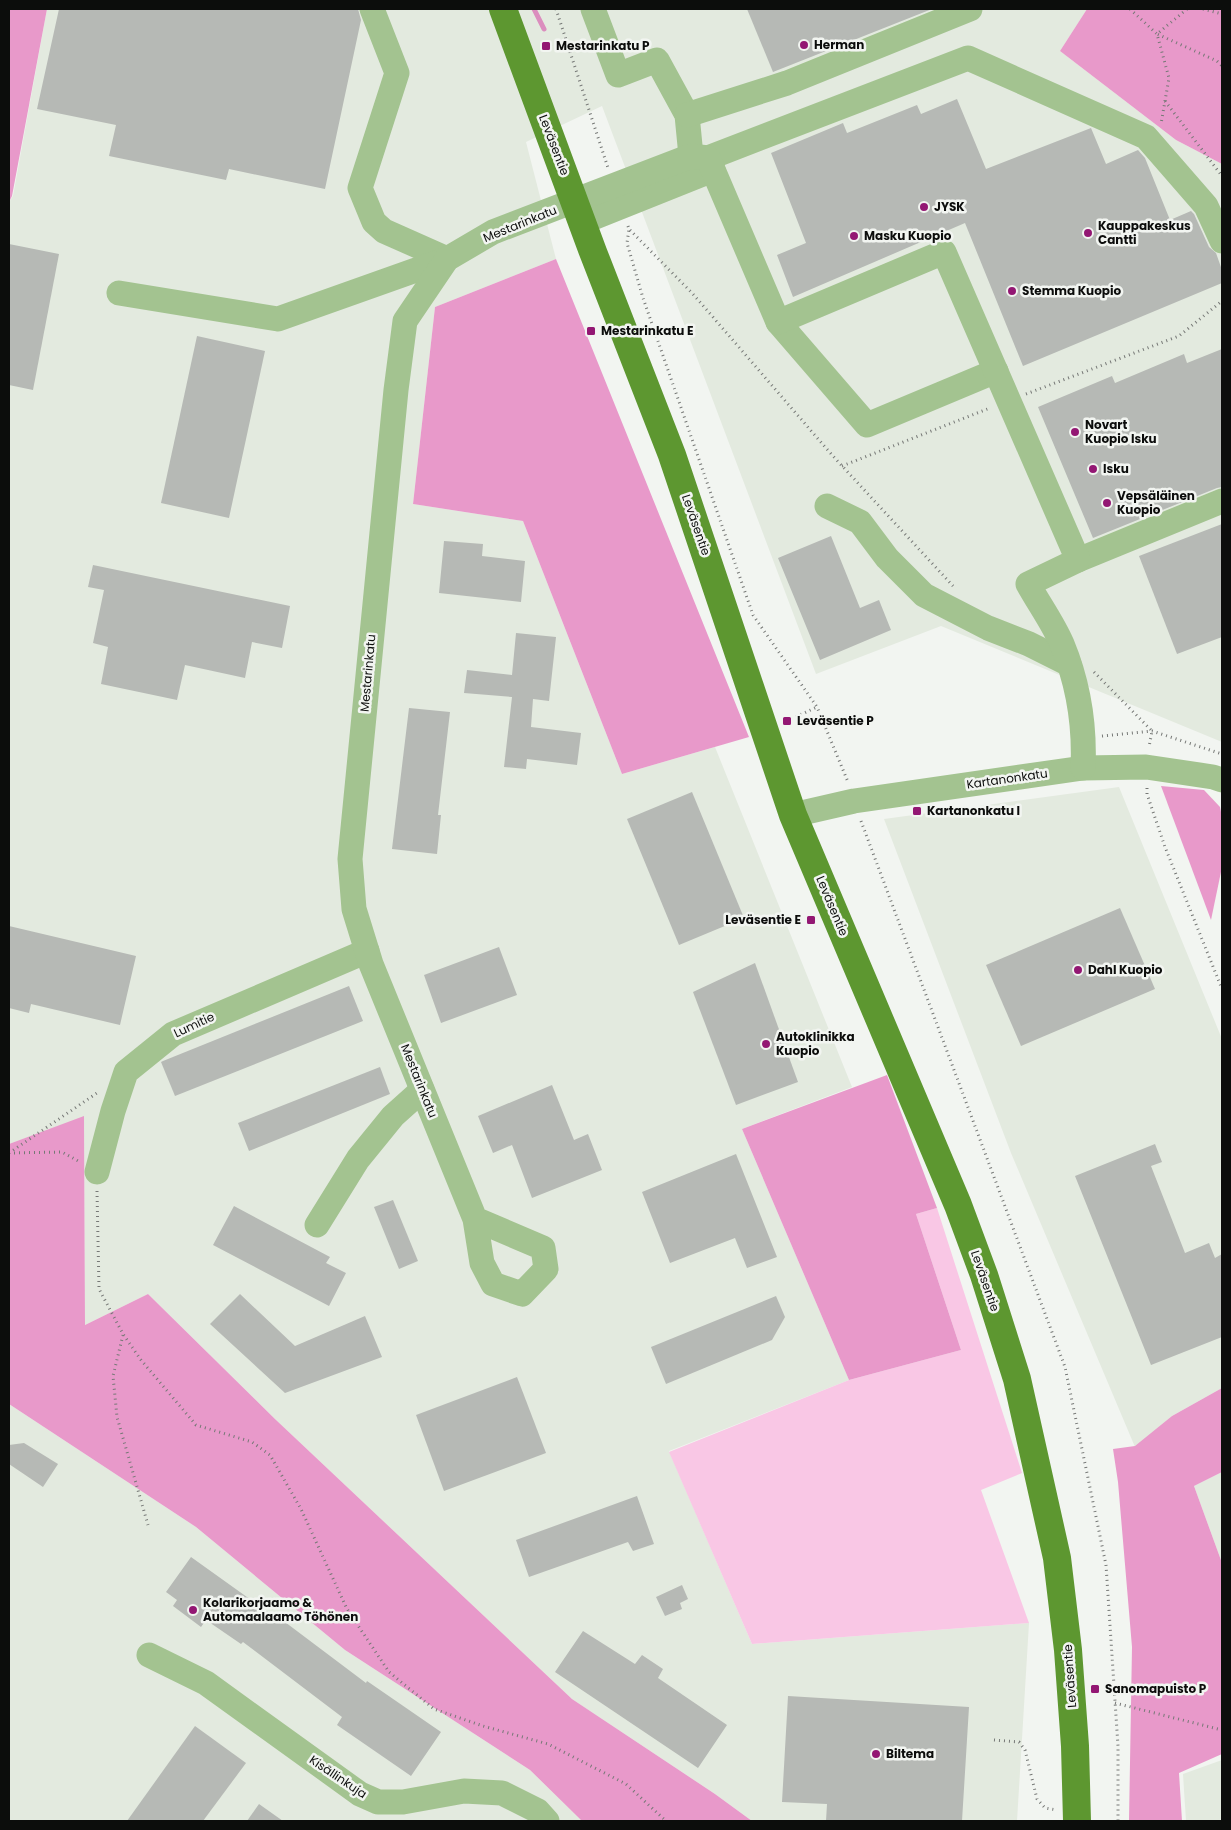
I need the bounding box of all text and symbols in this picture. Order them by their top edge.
place label: Herman [814,36,864,53]
place label: Mestarinkatu P [556,37,650,54]
marker: Herman [798,39,810,51]
marker: Mestarinkatu P [540,40,552,52]
street label: Leväsentie [535,112,574,178]
place label: JYSK [934,198,965,215]
street label: Mestarinkatu [480,201,559,246]
marker: JYSK [918,201,930,213]
place label: Kauppakeskus Cantti [1098,217,1191,248]
place label: Masku Kuopio [864,227,952,244]
marker: Kauppakeskus Cantti [1082,227,1094,239]
marker: Masku Kuopio [848,230,860,242]
place label: Stemma Kuopio [1022,282,1122,299]
marker: Stemma Kuopio [1006,285,1018,297]
place label: Mestarinkatu E [601,322,693,339]
marker: Mestarinkatu E [585,325,597,337]
place label: Novart Kuopio Isku [1085,416,1157,447]
marker: Novart Kuopio Isku [1069,426,1081,438]
place label: Isku [1103,460,1129,477]
marker: Isku [1087,463,1099,475]
place label: Vepsäläinen Kuopio [1117,487,1195,518]
street label: Leväsentie [678,492,715,558]
marker: Vepsäläinen Kuopio [1101,497,1113,509]
street label: Mestarinkatu [356,633,379,713]
place label: Leväsentie P [797,712,874,729]
marker: Leväsentie P [781,715,793,727]
street label: Kartanonkatu [965,764,1049,793]
place label: Kartanonkatu I [927,802,1020,819]
marker: Kartanonkatu I [911,805,923,817]
street label: Leväsentie [812,873,853,938]
place label: Leväsentie E [725,911,801,928]
marker: Leväsentie E [805,914,817,926]
place label: Dahl Kuopio [1088,961,1163,978]
marker: Dahl Kuopio [1072,964,1084,976]
street label: Lumitie [171,1008,217,1041]
place label: Autoklinikka Kuopio [776,1028,855,1059]
marker: Autoklinikka Kuopio [760,1038,772,1050]
street label: Mestarinkatu [397,1041,442,1120]
street label: Leväsentie [967,1248,1004,1314]
place label: Kolarikorjaamo & Automaalaamo Töhönen [203,1594,358,1625]
marker: Kolarikorjaamo & Automaalaamo Töhönen [187,1604,199,1616]
street label: Leväsentie [1059,1644,1080,1708]
place label: Sanomapuisto P [1105,1680,1207,1697]
marker: Sanomapuisto P [1089,1683,1101,1695]
place label: Biltema [886,1745,934,1762]
marker: Biltema [870,1748,882,1760]
street label: Kisällinkuja [306,1751,370,1802]

